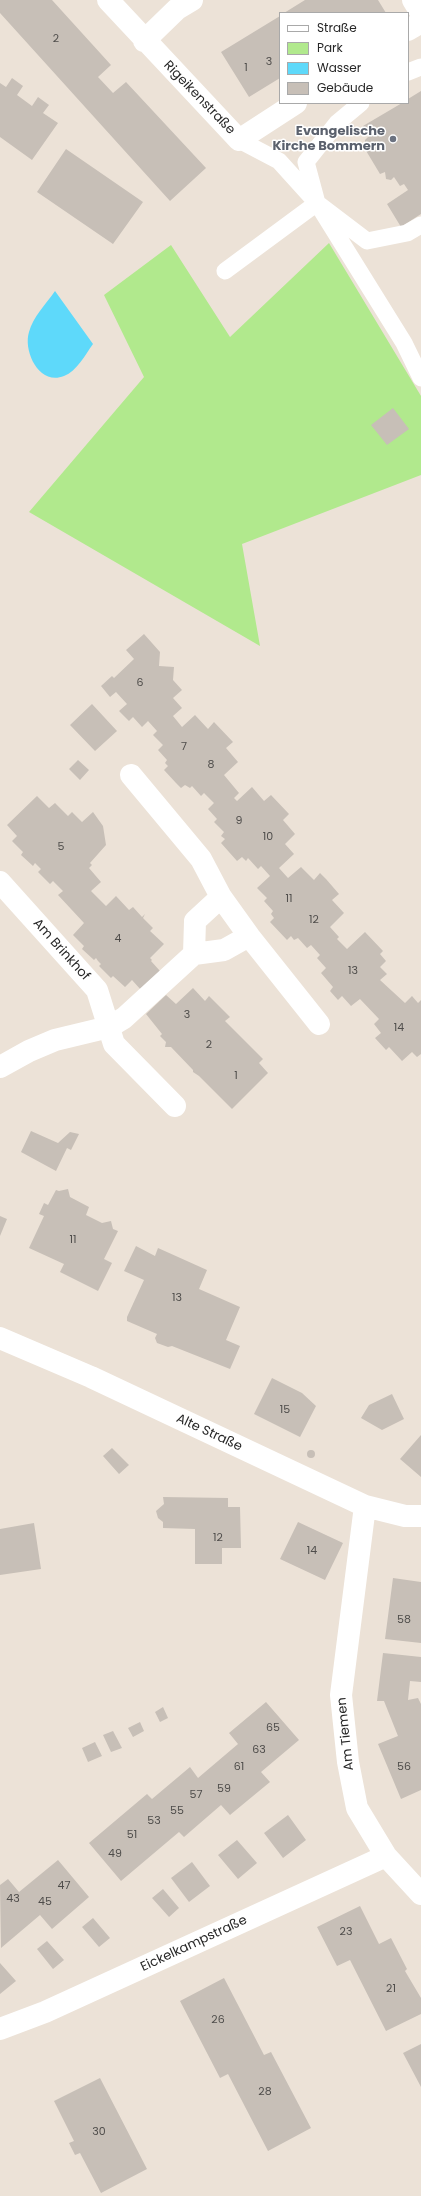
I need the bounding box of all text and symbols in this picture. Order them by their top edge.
legend [279,12,409,104]
text: Straße [317,19,357,36]
house number: 2 [53,32,59,46]
text: Park [317,39,343,56]
house number: 3 [266,55,272,69]
street label: Rigeikenstraße [160,58,238,138]
text: Wasser [317,59,361,76]
house number: 1 [244,61,248,75]
text: Gebäude [317,79,373,96]
place label: Evangelische Kirche Bommern [272,124,385,155]
marker: Evangelische Kirche Bommern [388,134,398,144]
house number: 6 [137,676,143,690]
house number: 7 [181,740,187,754]
house number: 8 [208,758,214,772]
house number: 9 [236,814,242,828]
house number: 10 [263,830,273,844]
house number: 5 [58,840,64,854]
house number: 11 [285,892,293,906]
house number: 12 [309,913,319,927]
street label: Am Brinkhof [29,916,93,984]
house number: 4 [115,932,121,946]
house number: 13 [348,964,358,978]
house number: 3 [184,1008,190,1022]
house number: 14 [394,1021,404,1035]
house number: 2 [206,1038,212,1052]
house number: 1 [234,1069,238,1083]
house number: 11 [69,1233,77,1247]
house number: 13 [172,1291,182,1305]
house number: 15 [280,1403,290,1417]
street label: Alte Straße [173,1411,245,1455]
house number: 12 [213,1531,223,1545]
house number: 14 [307,1544,317,1558]
house number: 58 [397,1613,411,1627]
street label: Am Tiemen [334,1697,358,1771]
house number: 65 [266,1721,280,1735]
house number: 63 [252,1743,266,1757]
house number: 61 [234,1760,244,1774]
house number: 56 [397,1760,411,1774]
house number: 59 [217,1782,231,1796]
house number: 57 [190,1788,202,1802]
house number: 55 [170,1804,184,1818]
house number: 53 [147,1814,161,1828]
house number: 51 [127,1828,137,1842]
house number: 49 [108,1847,122,1861]
house number: 47 [58,1879,70,1893]
house number: 43 [6,1892,20,1906]
house number: 45 [38,1895,52,1909]
street label: Eickelkampstraße [138,1913,250,1975]
house number: 23 [340,1925,352,1939]
house number: 21 [386,1982,396,1996]
house number: 26 [211,2013,225,2027]
house number: 28 [258,2085,272,2099]
house number: 30 [92,2125,106,2139]

